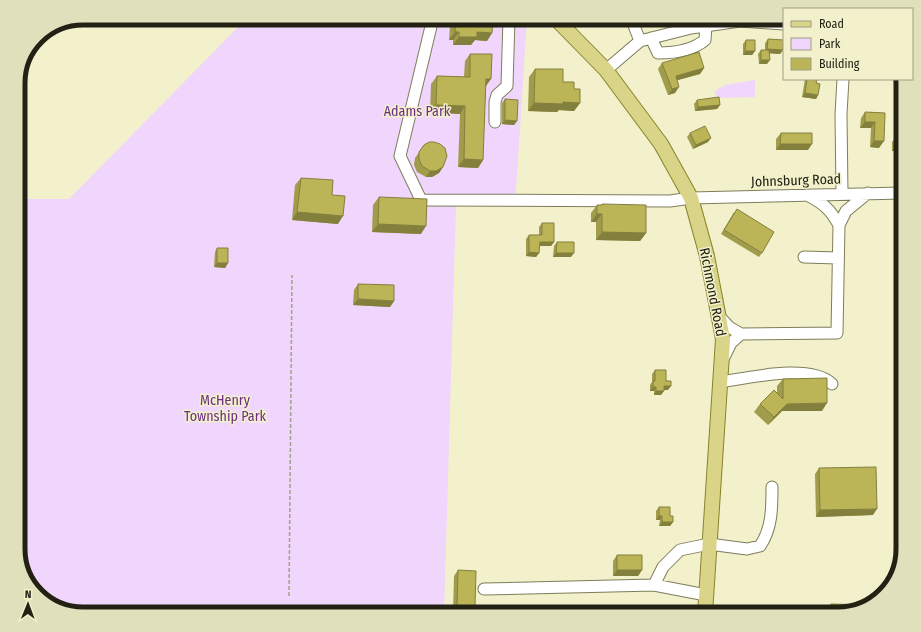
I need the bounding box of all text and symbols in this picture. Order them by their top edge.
legend [783,8,913,80]
text: Road [819,17,844,31]
text: Park [819,37,841,51]
text: Building [819,57,860,71]
park label: Adams Park [384,103,451,120]
street label: Johnsburg Road [751,170,841,191]
street label: Richmond Road [696,246,729,338]
park label: McHenry Township Park [184,392,267,425]
north arrow [8,584,48,624]
text: N [25,588,32,601]

